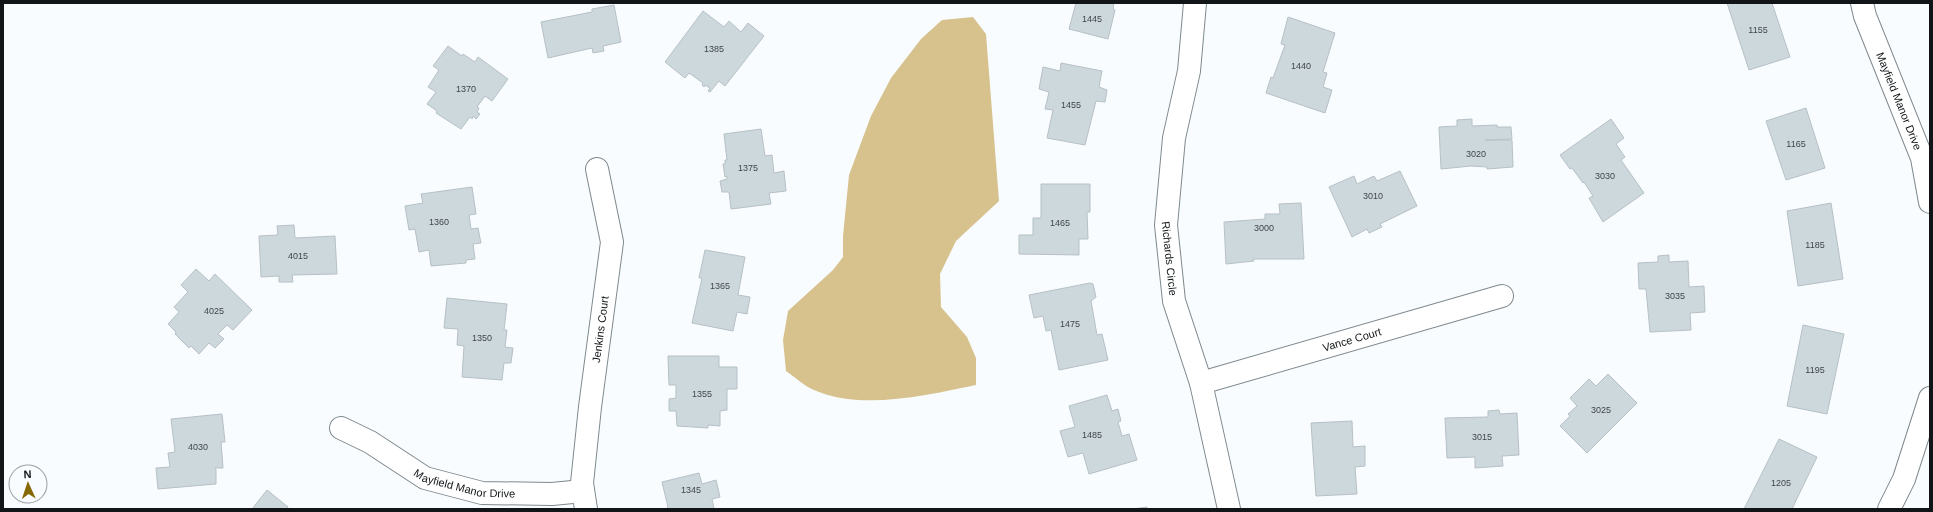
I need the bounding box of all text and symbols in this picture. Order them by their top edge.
house number: 1445 [1082,14,1102,24]
house number: 1155 [1748,25,1768,35]
house number: 1385 [704,44,724,54]
street label: Mayfield Manor Drive [1874,51,1924,152]
house number: 1440 [1291,61,1311,71]
house number: 1370 [456,84,476,94]
house number: 1455 [1061,100,1081,110]
house number: 1165 [1786,139,1806,149]
house number: 3020 [1466,149,1486,159]
house number: 1375 [738,163,758,173]
house number: 3030 [1595,171,1615,181]
house number: 3010 [1363,191,1383,201]
house number: 1360 [429,217,449,227]
house number: 1465 [1050,218,1070,228]
street label: Richards Circle [1160,221,1179,296]
house number: 3000 [1254,223,1274,233]
house number: 1185 [1805,240,1825,250]
house number: 4015 [288,251,308,261]
house number: 1365 [710,281,730,291]
house number: 3035 [1665,291,1685,301]
street label: Jenkins Court [590,295,611,364]
house number: 4025 [204,306,224,316]
house number: 1475 [1060,319,1080,329]
street label: Vance Court [1321,325,1383,354]
house number: 1350 [472,333,492,343]
house number: 1195 [1805,365,1825,375]
house number: 1355 [692,389,712,399]
house number: 3025 [1591,405,1611,415]
house number: 1485 [1082,430,1102,440]
house number: 3015 [1472,432,1492,442]
house number: 4030 [188,442,208,452]
north arrow [8,464,48,504]
street label: Mayfield Manor Drive [412,466,515,499]
text: N [23,468,32,480]
house number: 1205 [1771,478,1791,488]
house number: 1345 [681,485,701,495]

